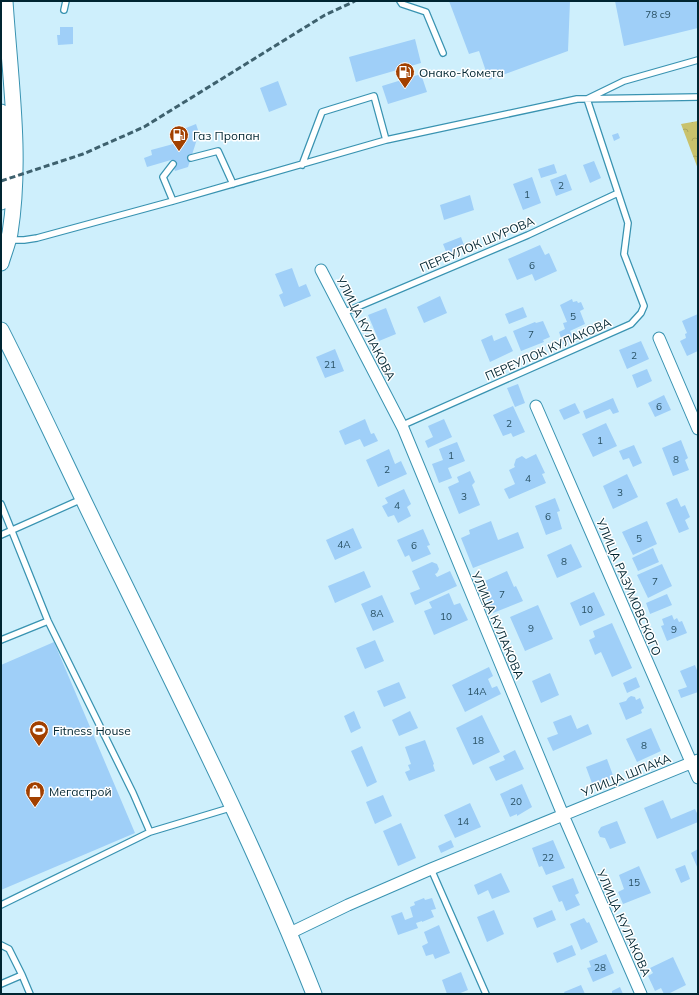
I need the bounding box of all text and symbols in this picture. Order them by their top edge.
house number: 78 с9 [645,8,671,21]
fuel station icon: Онако-Комета [394,61,416,89]
place label: Онако-Комета [419,65,504,80]
fuel station icon: Газ Пропан [168,124,190,152]
place label: Газ Пропан [193,128,260,143]
house number: 2 [558,179,564,192]
house number: 1 [524,188,530,201]
street label: ПЕРЕУЛОК ШУРОВА [417,213,537,275]
house number: 6 [529,259,535,272]
street label: УЛИЦА КУЛАКОВА [333,272,399,383]
house number: 5 [570,310,576,323]
street label: ПЕРЕУЛОК КУЛАКОВА [483,314,613,384]
house number: 7 [528,328,534,341]
house number: 2 [631,349,637,362]
house number: 21 [324,358,336,371]
house number: 6 [656,400,662,413]
house number: 2 [506,417,512,430]
house number: 1 [597,434,603,447]
house number: 1 [448,449,454,462]
house number: 8 [673,453,679,466]
house number: 2 [384,463,390,476]
house number: 4 [525,472,531,485]
house number: 3 [617,486,623,499]
house number: 3 [461,490,467,503]
house number: 4 [394,499,400,512]
house number: 6 [545,510,551,523]
street label: УЛИЦА РАЗУМОВСКОГО [593,515,665,658]
house number: 5 [636,532,642,545]
house number: 4А [337,538,351,551]
house number: 6 [411,539,417,552]
house number: 8 [561,555,567,568]
street label: УЛИЦА КУЛАКОВА [468,568,528,681]
house number: 7 [652,575,658,588]
house number: 7 [499,588,505,601]
house number: 10 [581,603,593,616]
house number: 8А [370,607,384,620]
house number: 10 [440,610,452,623]
house number: 9 [528,622,534,635]
house number: 9 [671,623,677,636]
house number: 14А [467,685,487,698]
sports icon: Fitness House [28,719,50,747]
place label: Fitness House [53,723,131,738]
house number: 18 [472,734,484,747]
house number: 8 [641,739,647,752]
street label: УЛИЦА ШПАКА [578,750,673,800]
shop icon: Мегастрой [24,780,46,808]
place label: Мегастрой [49,784,112,799]
house number: 20 [510,795,522,808]
house number: 14 [457,815,469,828]
house number: 22 [542,851,554,864]
street label: УЛИЦА КУЛАКОВА [593,866,654,979]
house number: 15 [628,876,640,889]
house number: 28 [594,961,606,974]

